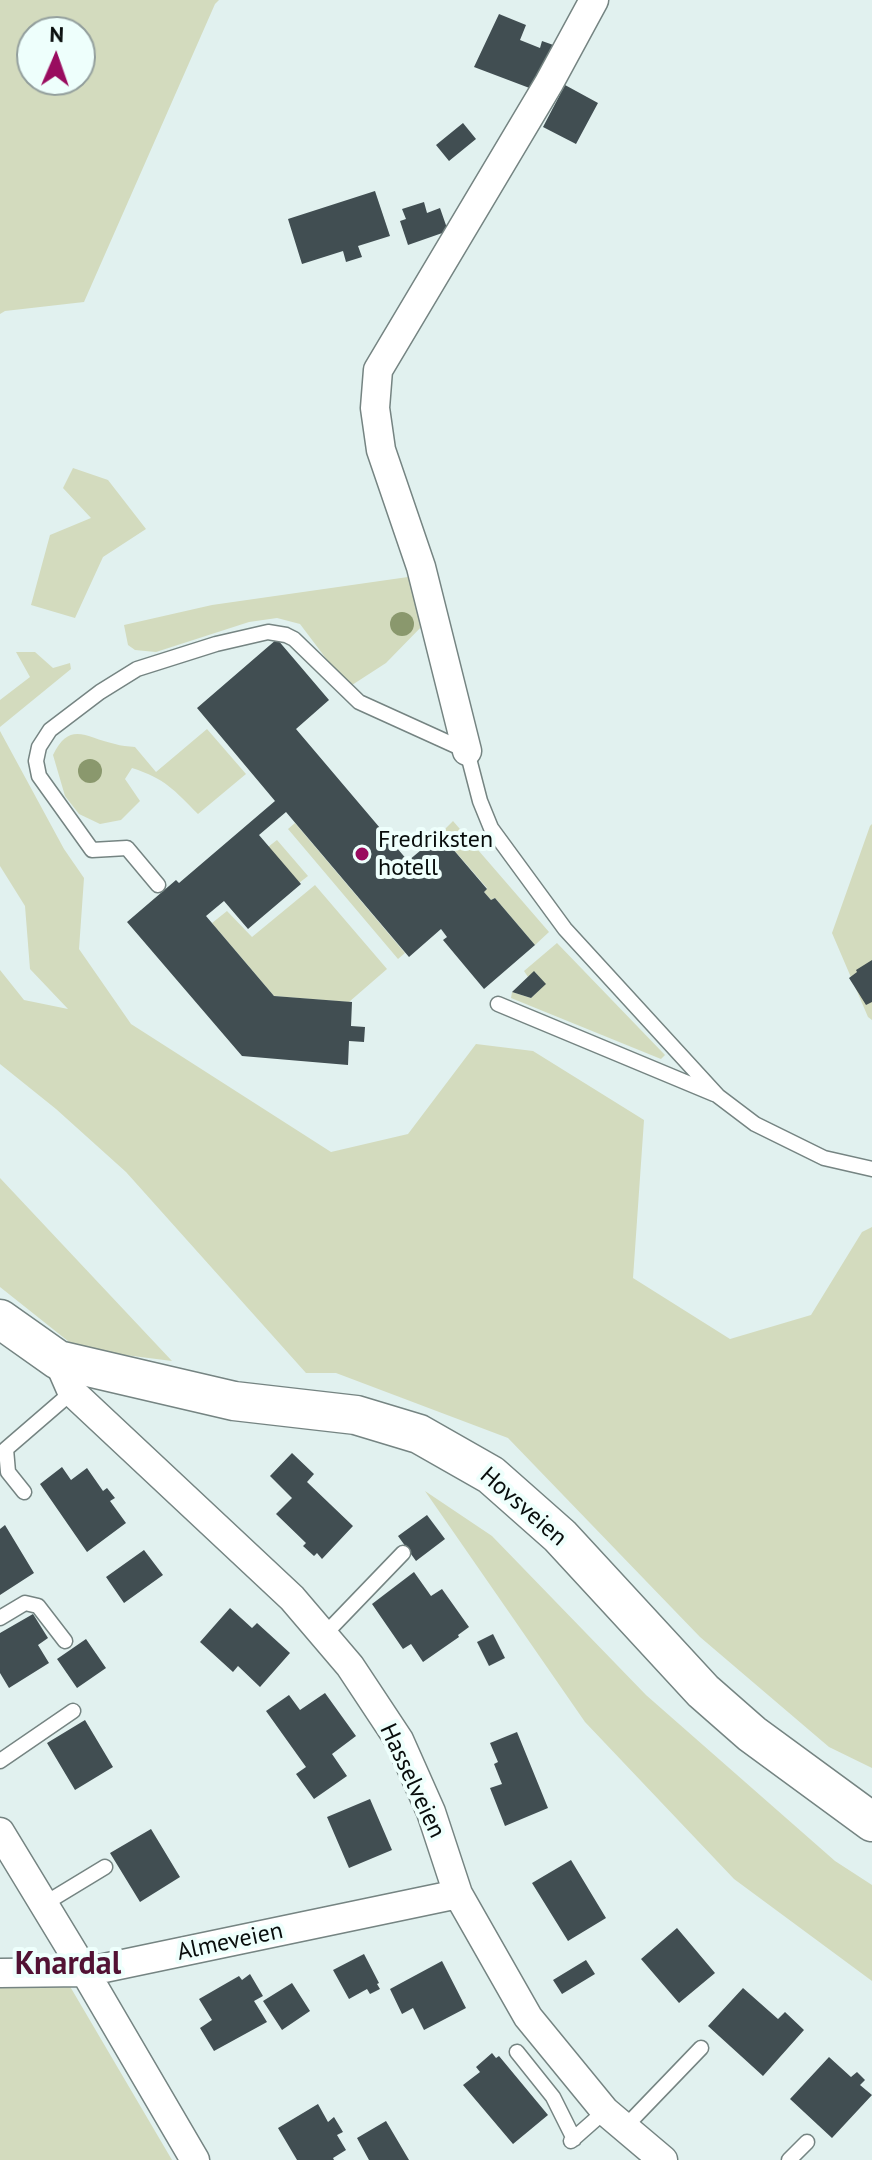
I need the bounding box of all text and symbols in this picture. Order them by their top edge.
north arrow [16,16,96,96]
text: N [49,20,64,48]
place label: Fredriksten hotell [378,826,493,882]
marker: Fredriksten hotell [353,845,371,863]
street label: Hovsveien [474,1461,572,1553]
street label: Hasselveien [373,1719,451,1843]
street label: Almeveien [174,1917,286,1967]
district label: Knardal [15,1946,121,1984]

